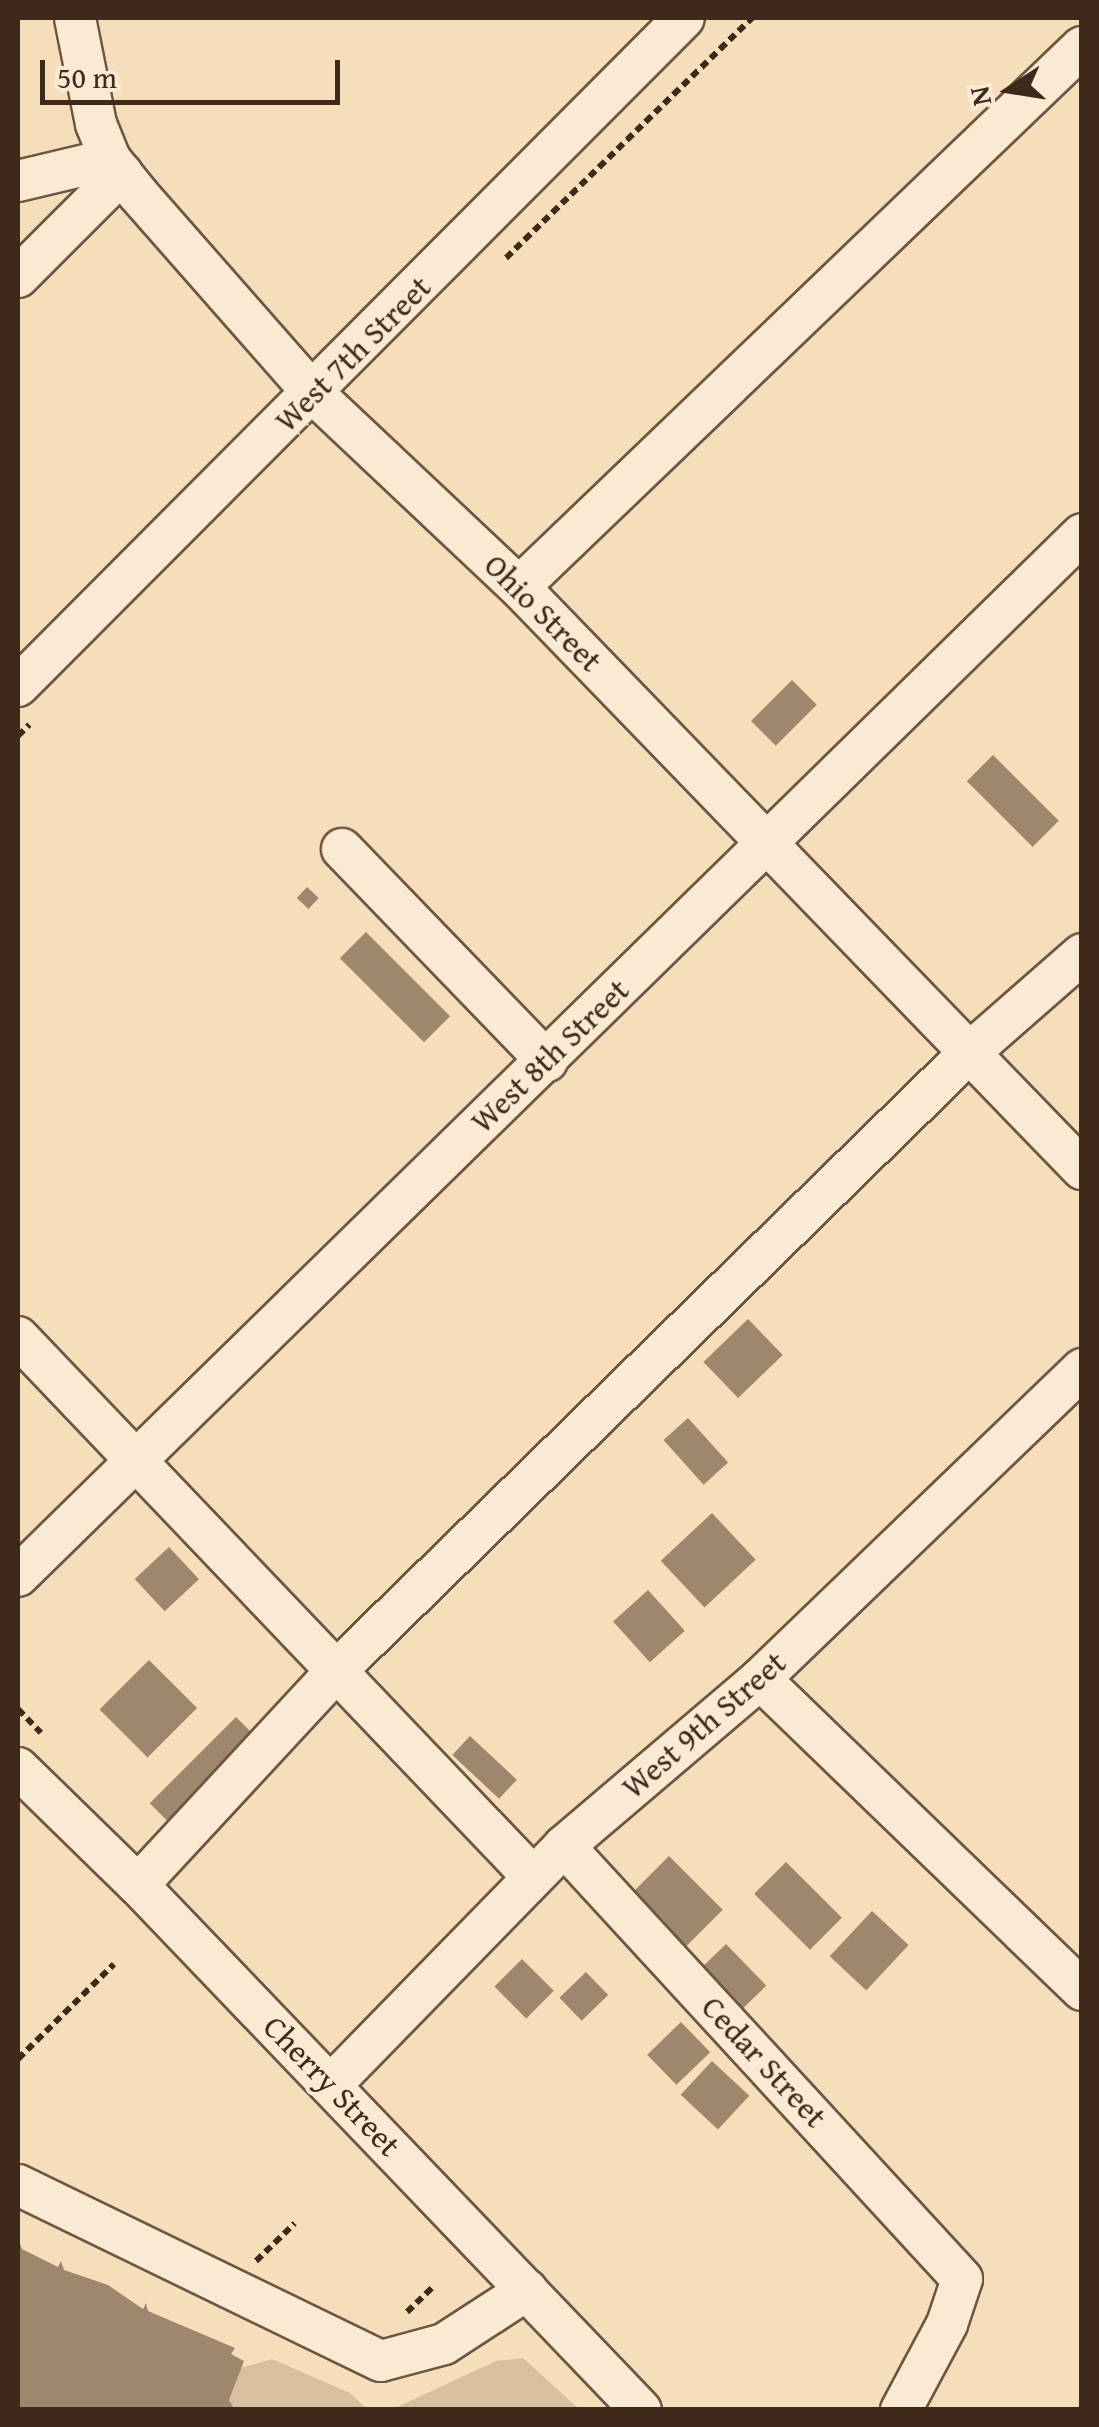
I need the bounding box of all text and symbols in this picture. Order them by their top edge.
scale bar [45,40,345,102]
north arrow [959,40,1059,140]
text: 50 m [57,55,117,99]
text: N [957,83,1001,110]
street label: West 7th Street [267,268,439,440]
street label: Ohio Street [476,546,610,680]
street label: West 8th Street [463,971,637,1141]
street label: West 9th Street [614,1643,794,1807]
street label: Cedar Street [693,1988,835,2136]
street label: Cherry Street [255,2008,409,2164]

